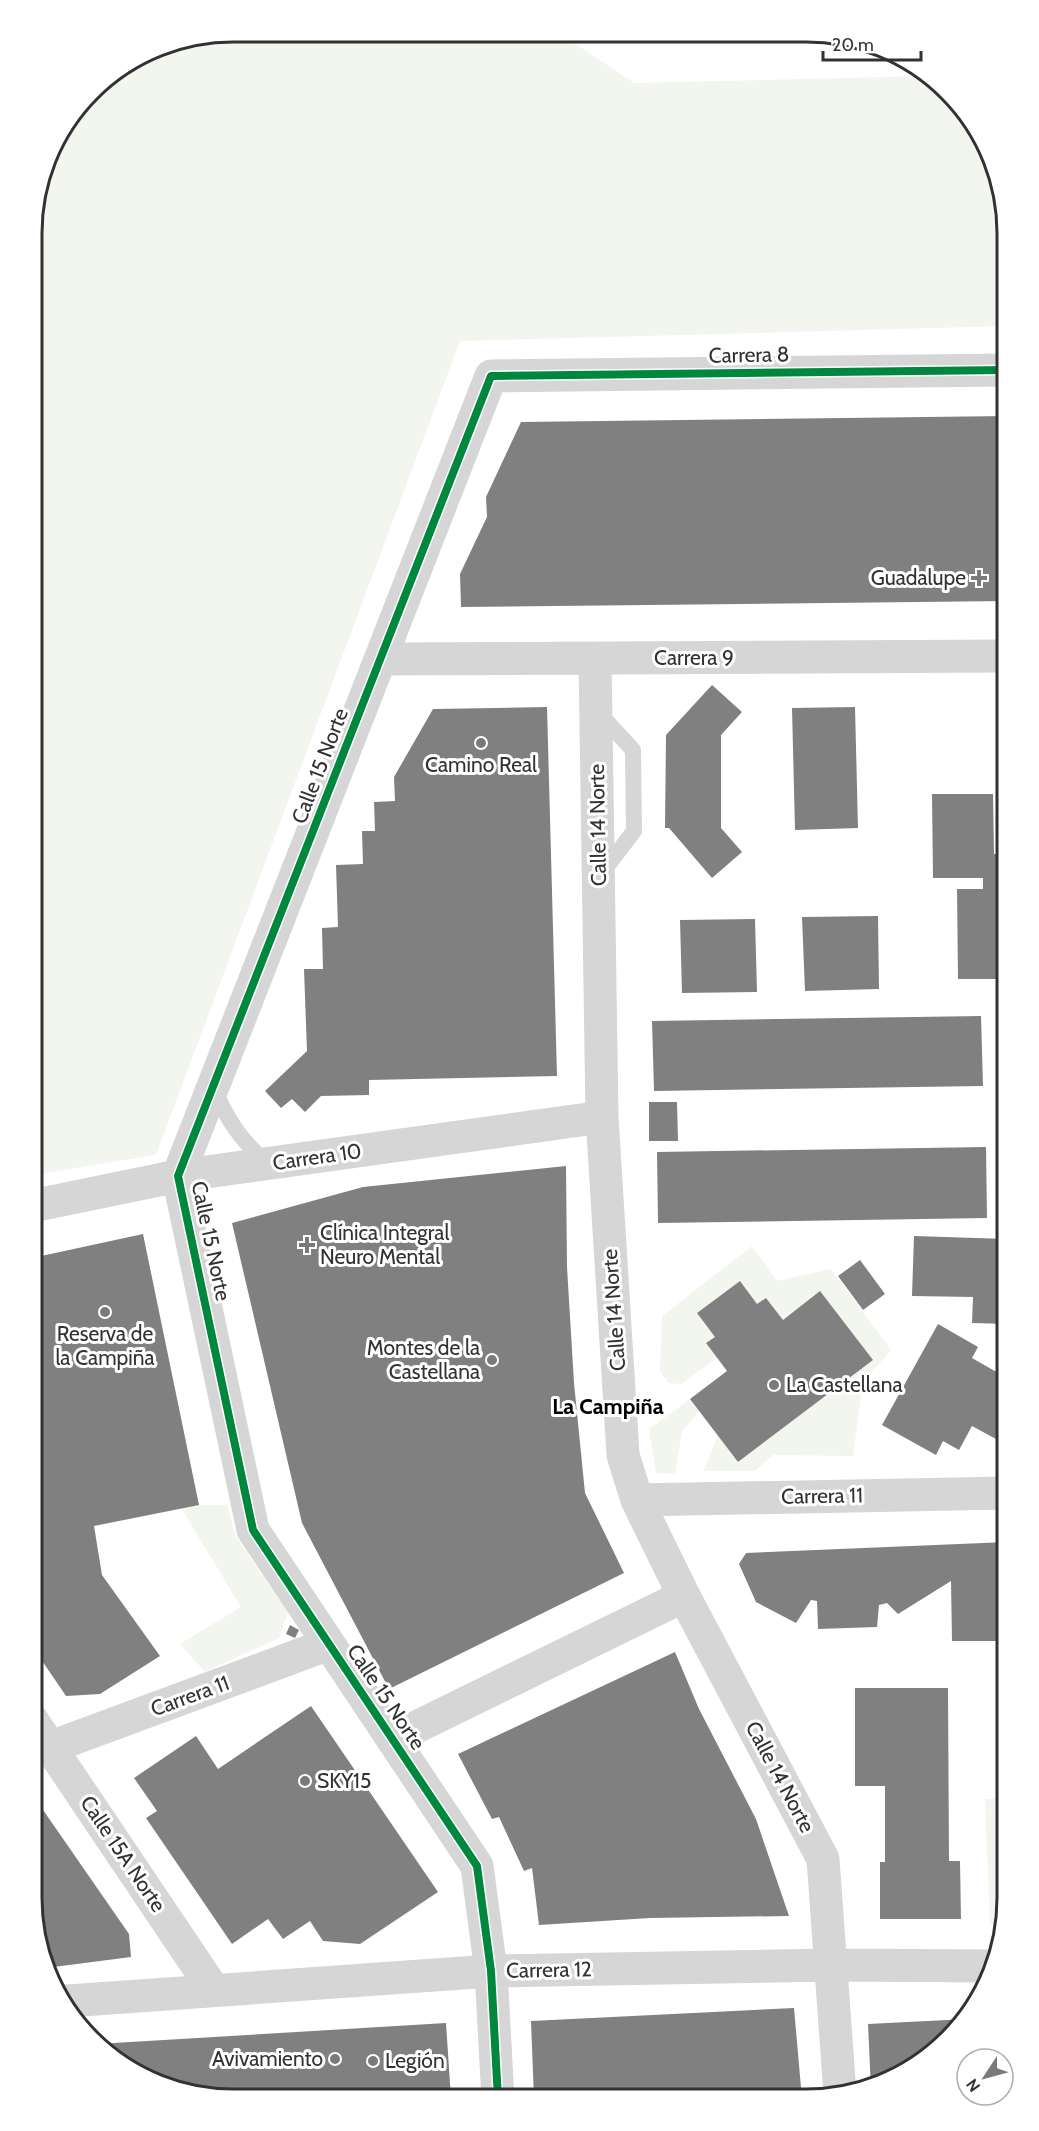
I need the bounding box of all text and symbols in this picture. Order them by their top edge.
scale bar [823,24,920,62]
text: 20 m [832,34,874,56]
street label: Carrera 8 [708,341,790,368]
place label: Guadalupe [871,565,966,590]
marker: Guadalupe [970,569,988,587]
street label: Carrera 9 [654,645,734,670]
street label: Calle 15 Norte [286,704,353,827]
marker: Camino Real [474,736,488,750]
place label: Camino Real [425,752,537,777]
street label: Calle 14 Norte [584,763,611,886]
street label: Carrera 10 [271,1138,363,1175]
street label: Calle 15 Norte [187,1179,236,1303]
place label: Clínica Integral Neuro Mental [320,1220,449,1269]
marker: Clínica Integral Neuro Mental [298,1236,316,1254]
street label: Calle 14 Norte [597,1248,630,1372]
marker: Reserva de la Campiña [98,1305,112,1319]
place label: Reserva de la Campiña [55,1321,155,1370]
place label: Montes de la Castellana [367,1335,480,1384]
marker: Montes de la Castellana [485,1353,499,1367]
place label: La Castellana [786,1372,903,1397]
marker: La Castellana [767,1378,781,1392]
district label: La Campiña [552,1393,664,1420]
street label: Carrera 11 [781,1482,863,1509]
street label: Calle 15 Norte [342,1639,431,1754]
street label: Carrera 11 [147,1670,233,1721]
street label: Calle 14 Norte [741,1717,820,1837]
place label: SKY15 [317,1768,371,1793]
marker: SKY15 [298,1774,312,1788]
street label: Calle 15A Norte [75,1791,172,1917]
street label: Carrera 12 [506,1956,592,1983]
place label: Avivamiento [212,2046,323,2071]
north arrow [955,2047,1015,2107]
place label: Legión [385,2048,445,2073]
marker: Avivamiento [328,2052,342,2066]
marker: Legión [366,2054,380,2068]
text: N [962,2075,984,2096]

